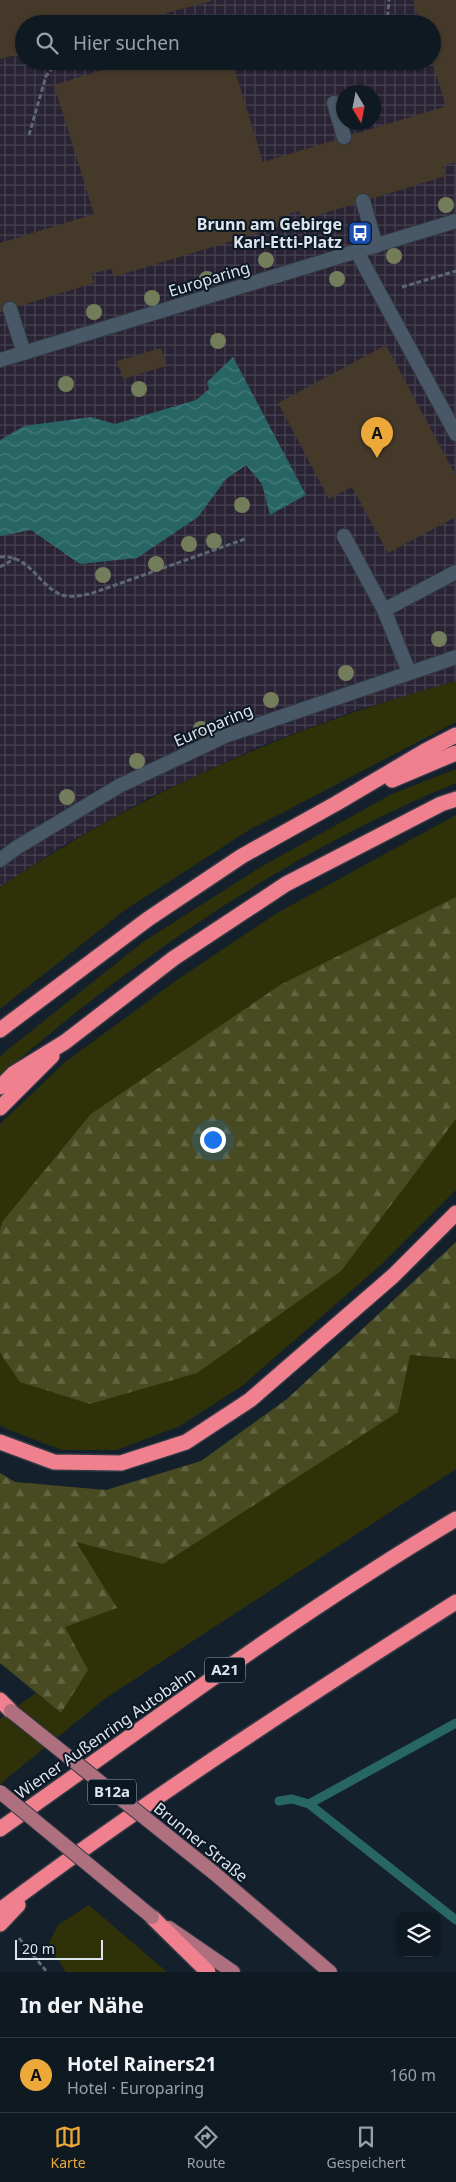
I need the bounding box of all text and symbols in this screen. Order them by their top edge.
search box [15,15,441,70]
icon: search [33,29,61,57]
text: Hier suchen [73,30,180,56]
north arrow [336,85,381,130]
place label: Brunn am Gebirge Karl-Etti-Platz [197,213,342,253]
bus stop icon: Brunn am Gebirge Karl-Etti-Platz [347,220,373,246]
street label: Europaring [166,256,252,302]
pin: A [361,417,393,458]
street label: Europaring [170,698,256,752]
your location [200,1127,226,1153]
road number: A21 [205,1658,245,1682]
street label: Wiener Außenring Autobahn [10,1662,200,1804]
road number: B12a [88,1780,136,1804]
street label: Brunner Straße [149,1797,253,1887]
map controls [396,1912,441,1957]
button: layers [396,1912,441,1957]
scale bar [15,1937,102,1960]
text: 20 m [22,1939,55,1958]
text: In der Nähe [20,1991,144,2019]
text: Hotel Rainers21 [67,2051,217,2077]
text: A [30,2064,42,2086]
text: 160 m [389,2064,436,2086]
text: Hotel · Europaring [67,2077,204,2099]
tab: Karte [50,2123,86,2172]
tab: Route [187,2123,226,2172]
tab: Gespeichert [326,2123,406,2172]

